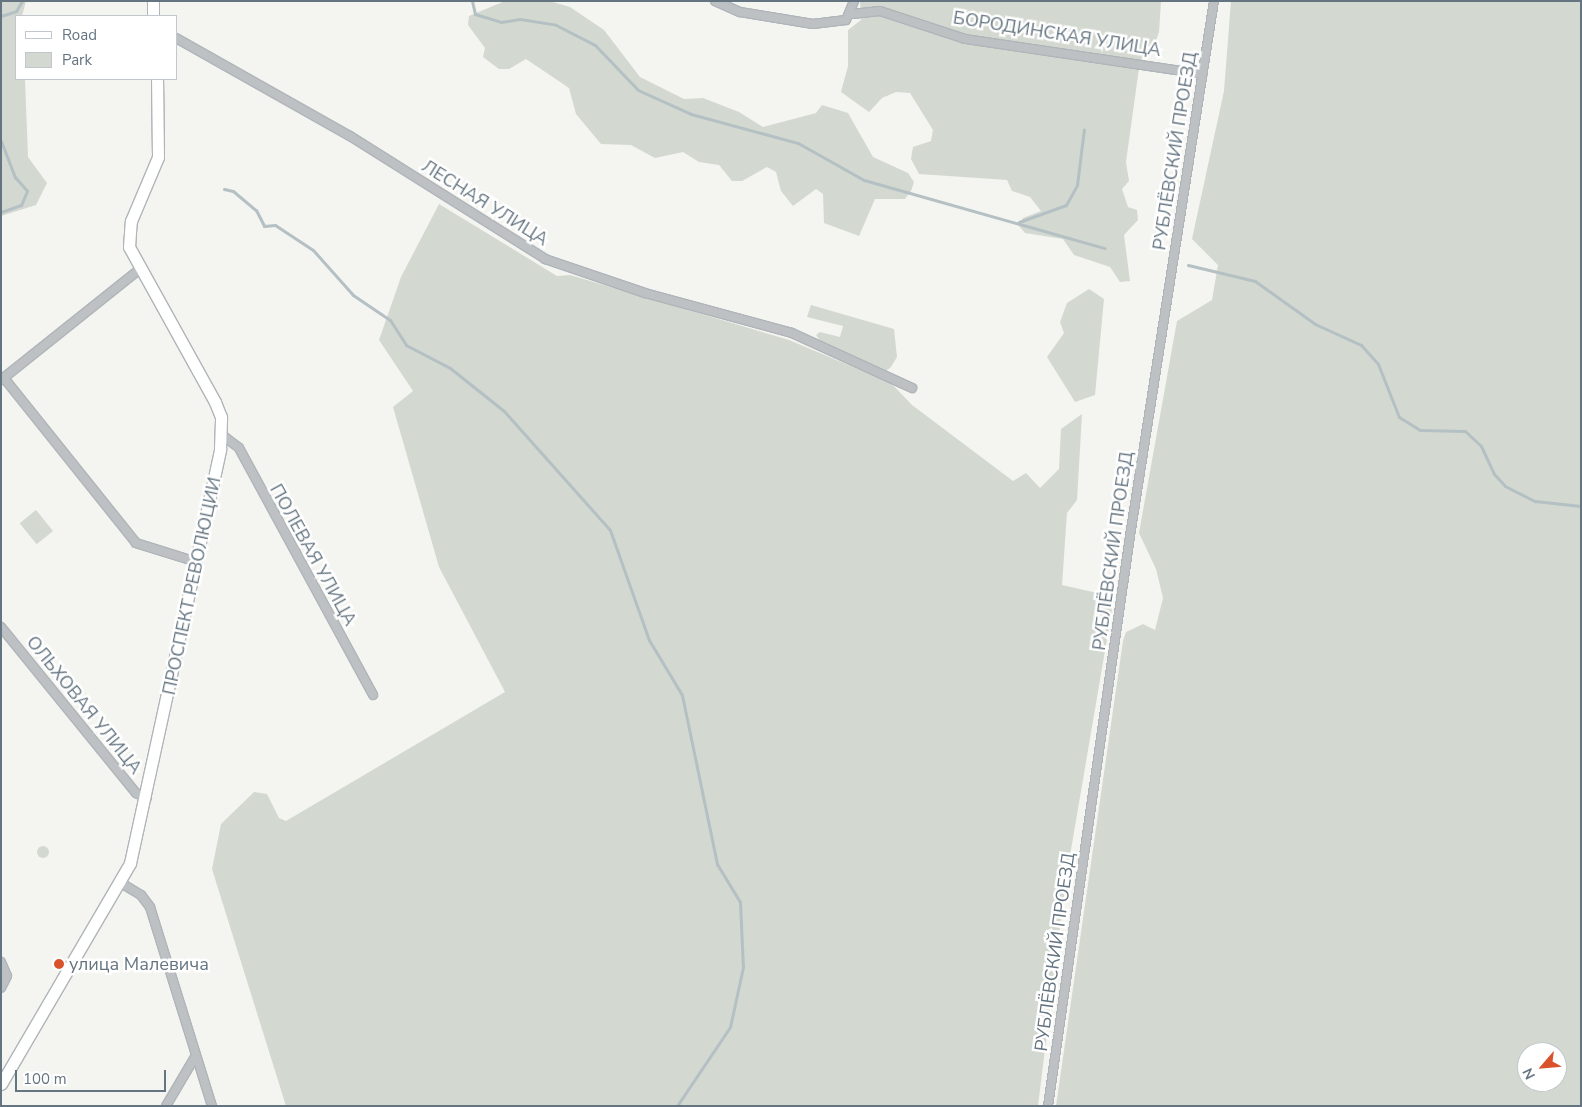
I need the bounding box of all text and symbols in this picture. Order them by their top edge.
street label: БОРОДИНСКАЯ УЛИЦА [952,7,1162,61]
legend [15,15,178,80]
text: Road [62,25,97,45]
text: Park [62,50,92,70]
street label: РУБЛЁВСКИЙ ПРОЕЗД [1149,50,1201,252]
street label: ЛЕСНАЯ УЛИЦА [418,155,552,251]
street label: РУБЛЁВСКИЙ ПРОЕЗД [1088,450,1138,652]
street label: ПРОСПЕКТ РЕВОЛЮЦИИ [158,475,226,697]
street label: ПОЛЕВАЯ УЛИЦА [265,480,361,630]
street label: ОЛЬХОВАЯ УЛИЦА [22,632,146,778]
street label: РУБЛЁВСКИЙ ПРОЕЗД [1030,851,1080,1053]
place label: улица Малевича [69,953,209,975]
marker: улица Малевича [53,958,65,970]
north arrow [1517,1042,1567,1092]
scale bar [18,1060,169,1092]
text: N [1518,1065,1540,1083]
text: 100 m [23,1069,67,1089]

